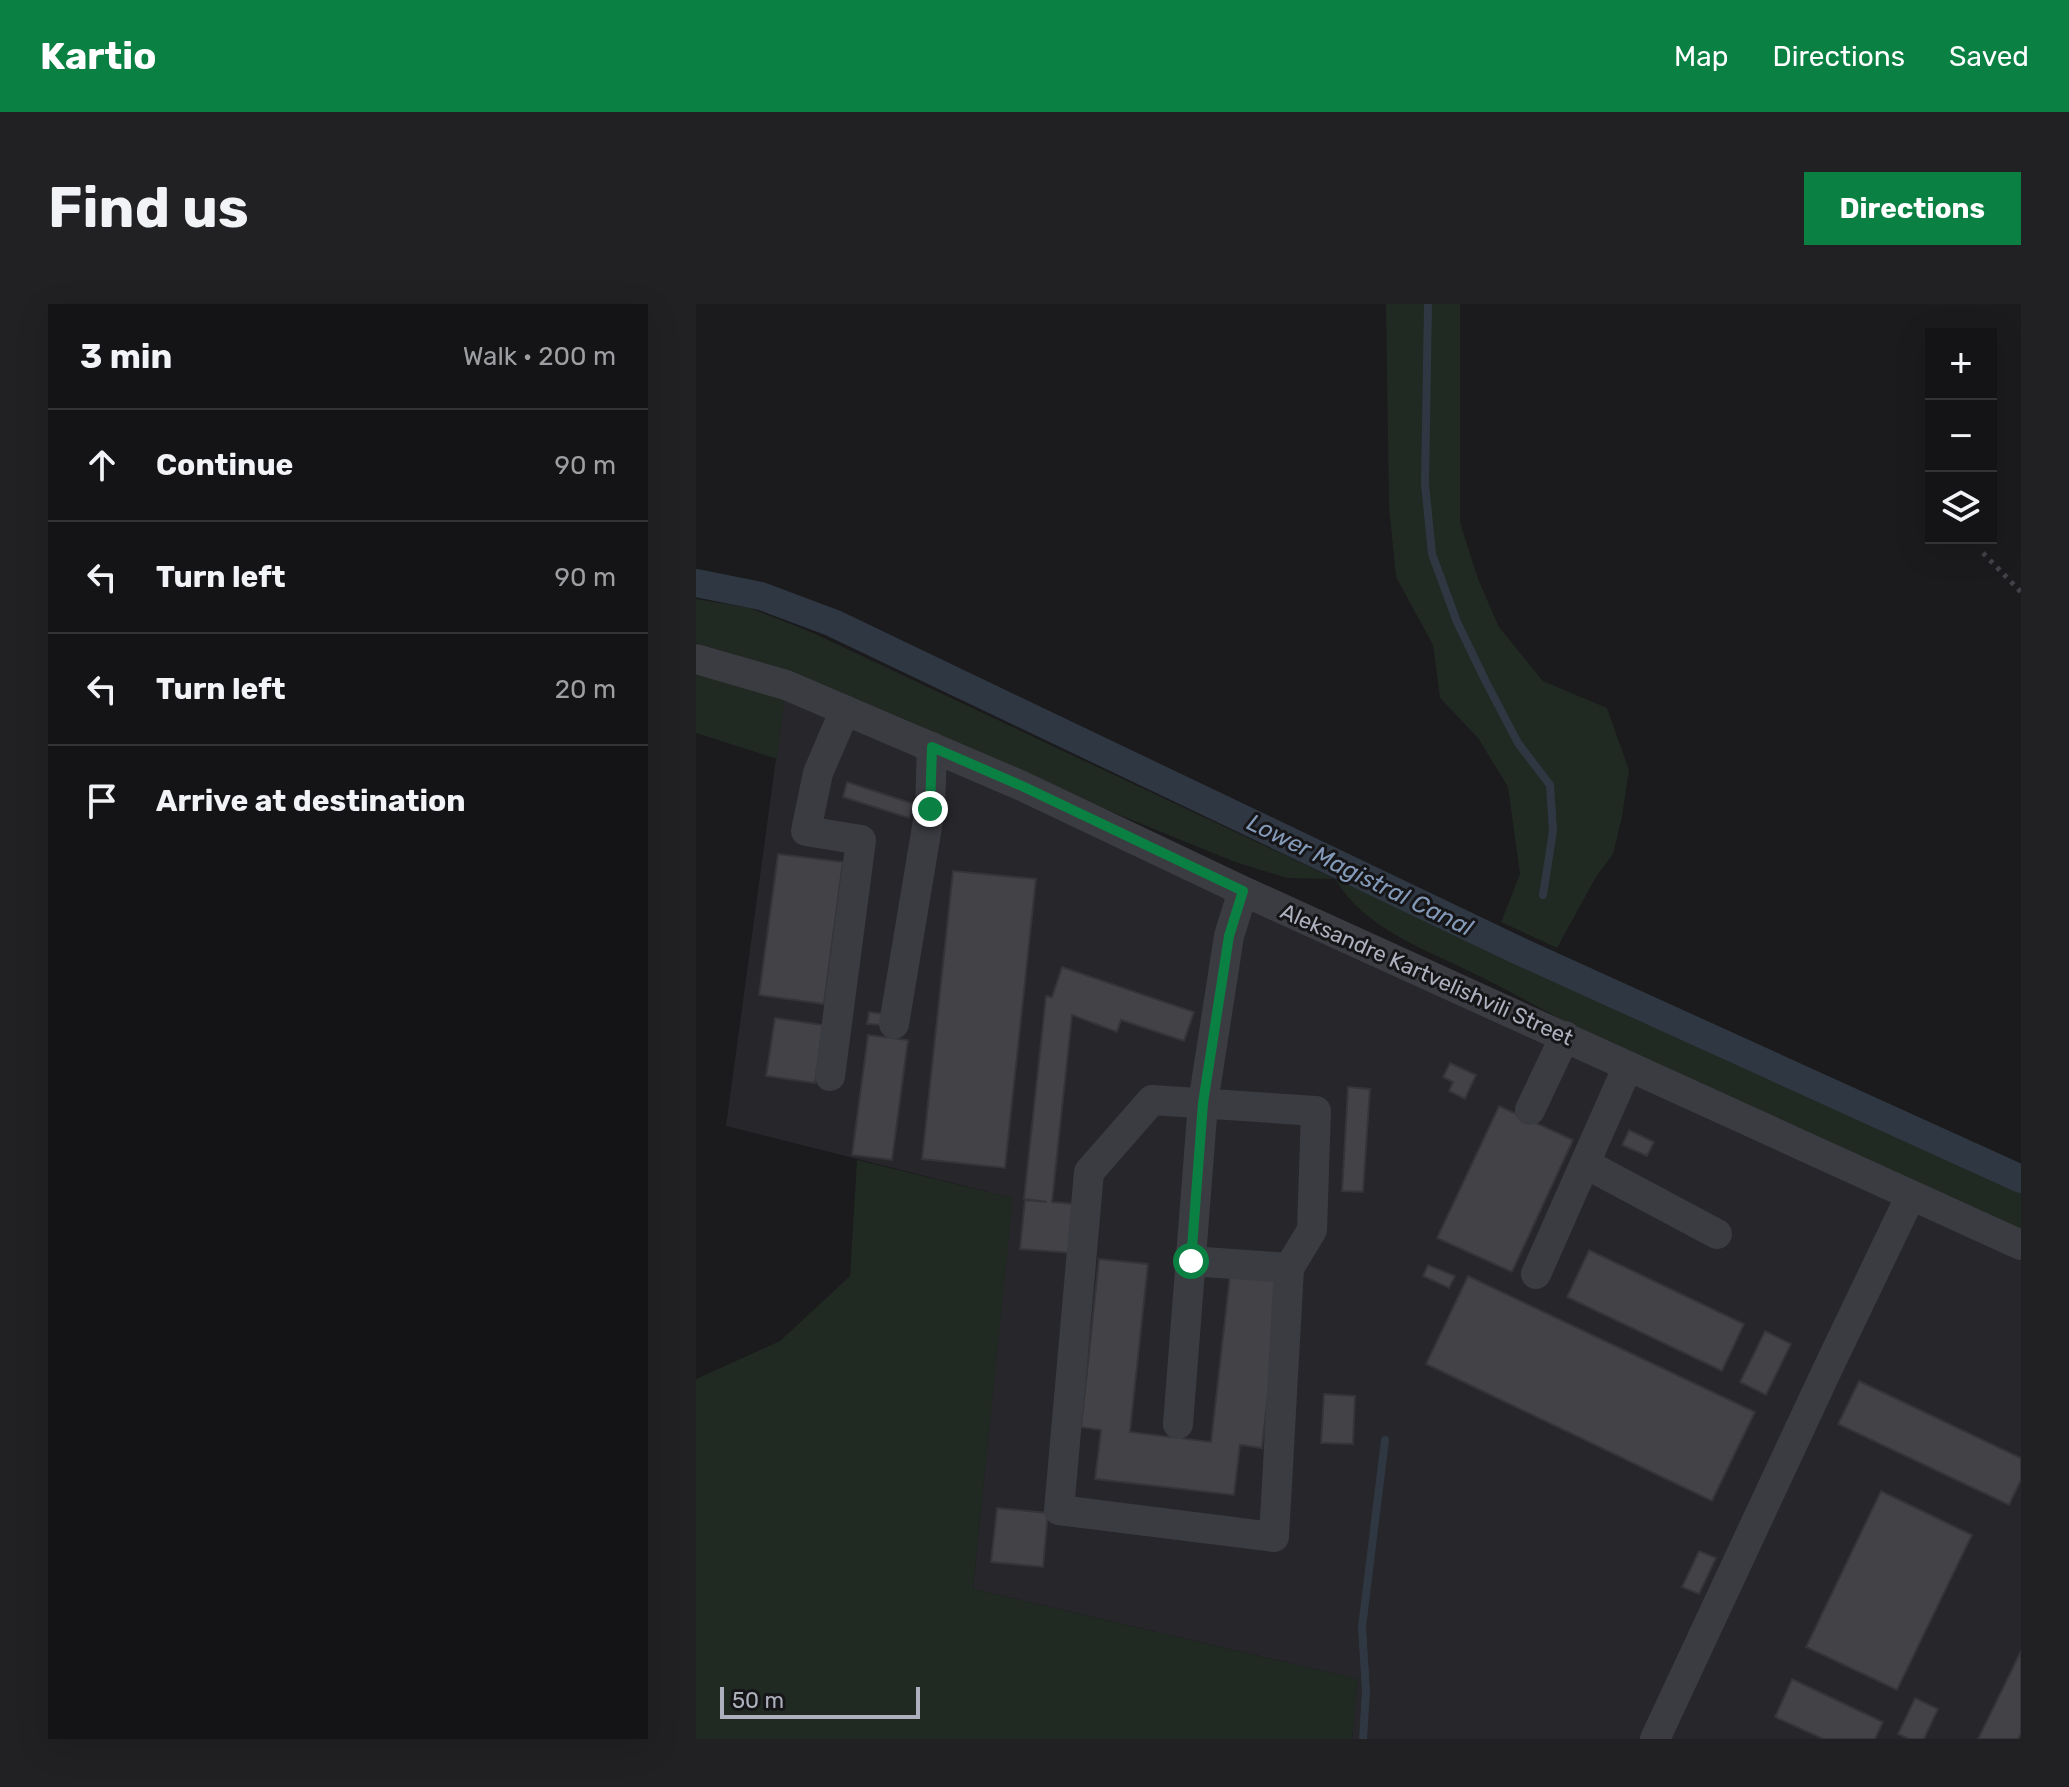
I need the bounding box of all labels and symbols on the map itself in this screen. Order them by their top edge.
route end [912,791,948,827]
water label: Lower Magistral Canal [1243,808,1478,942]
street label: Aleksandre Kartvelishvili Street [1276,898,1578,1052]
route start [1173,1243,1209,1279]
scale bar [720,1683,920,1719]

